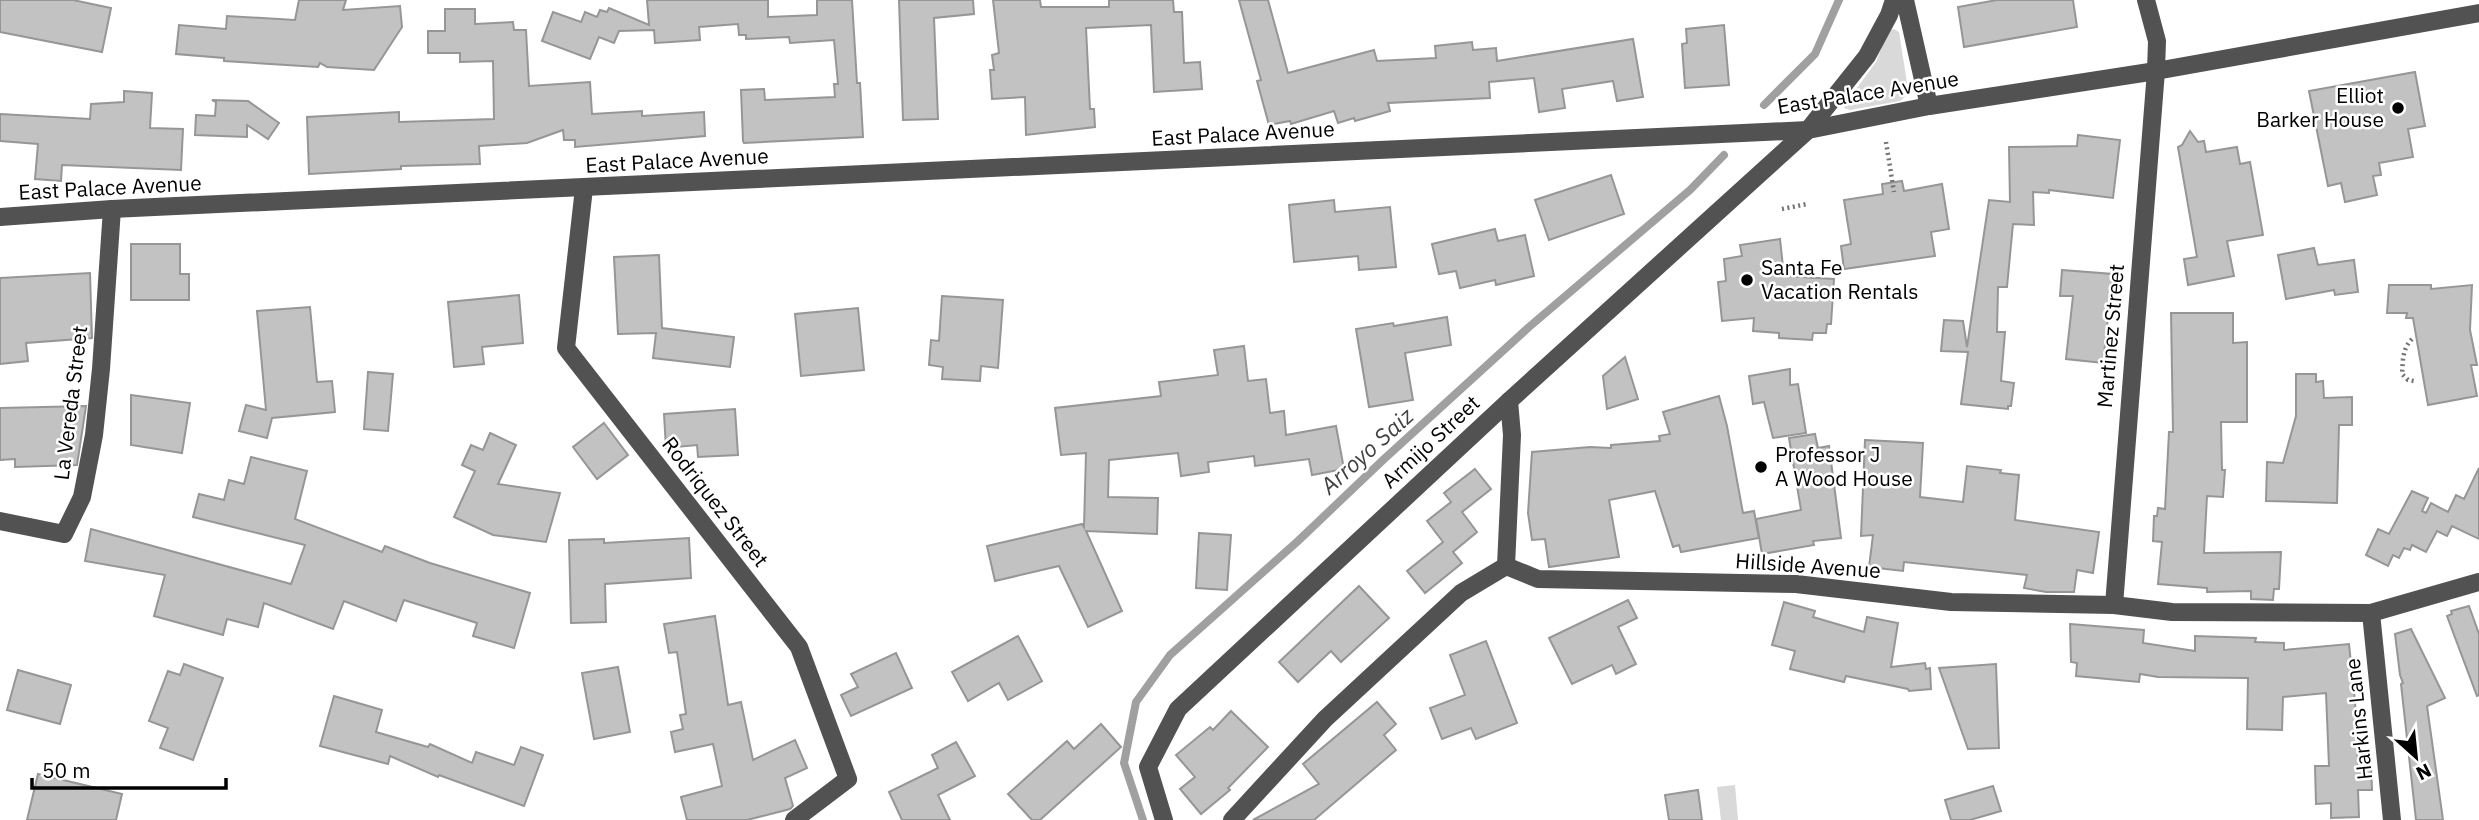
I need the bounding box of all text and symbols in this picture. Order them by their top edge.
street label: East Palace Avenue [1775,64,1961,120]
place label: Elliot Barker House [2256,81,2384,133]
marker: Elliot Barker House [2390,100,2406,116]
street label: East Palace Avenue [1151,114,1335,152]
street label: East Palace Avenue [585,141,769,179]
street label: East Palace Avenue [18,168,202,206]
place label: Santa Fe Vacation Rentals [1761,253,1919,305]
street label: Martinez Street [2090,263,2130,409]
marker: Santa Fe Vacation Rentals [1739,272,1755,288]
street label: La Vereda Street [47,324,93,482]
street label: Armijo Street [1375,389,1485,494]
water label: Arroyo Saiz [1313,400,1420,501]
street label: Rodriquez Street [656,431,775,572]
place label: Professor J A Wood House [1775,440,1913,492]
marker: Professor J A Wood House [1753,459,1769,475]
street label: Hillside Avenue [1734,546,1882,584]
street label: Harkins Lane [2338,657,2378,781]
north arrow [2381,722,2451,792]
scale bar [32,746,226,790]
text: 50 m [42,756,91,784]
text: N [2412,758,2435,786]

